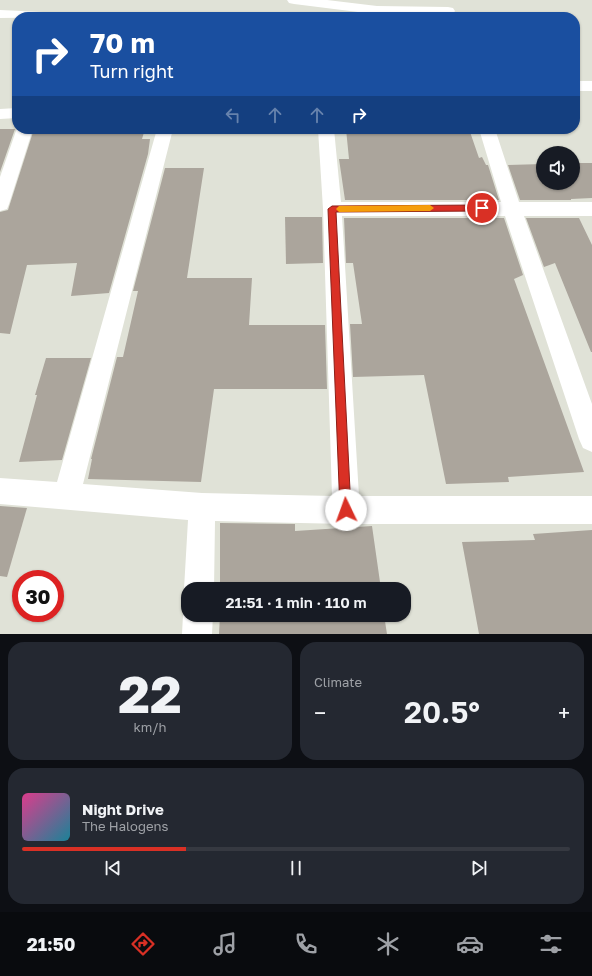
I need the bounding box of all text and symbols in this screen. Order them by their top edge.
text: 70 m [90,26,155,59]
icon: right [24,28,76,80]
text: Turn right [90,60,174,82]
icon: left [222,104,244,126]
icon: ahead [264,104,286,126]
icon: ahead [306,104,328,126]
icon: right [348,104,370,126]
map controls [536,146,580,190]
button: sound [536,146,580,190]
pin [465,191,499,225]
icon: arrive [471,197,493,219]
position arrow [325,489,367,531]
speed limit sign: 30 [12,570,64,622]
text: 21:51 · 1 min · 110 m [225,593,367,611]
text: 22 [118,662,182,724]
text: Climate [314,674,362,690]
text: 20.5° [404,694,480,730]
text: − [314,699,326,726]
text: + [558,699,570,726]
text: km/h [133,719,167,735]
text: Night Drive [82,800,164,818]
text: The Halogens [82,818,168,834]
icon: previous [102,857,124,879]
icon: pause [285,857,307,879]
icon: next [468,857,490,879]
icon: directions [129,930,157,958]
icon: music [211,930,239,958]
icon: phone [292,930,320,958]
icon: climate [374,930,402,958]
icon: car [456,930,484,958]
icon: filters [537,930,565,958]
text: 21:50 [27,933,76,955]

